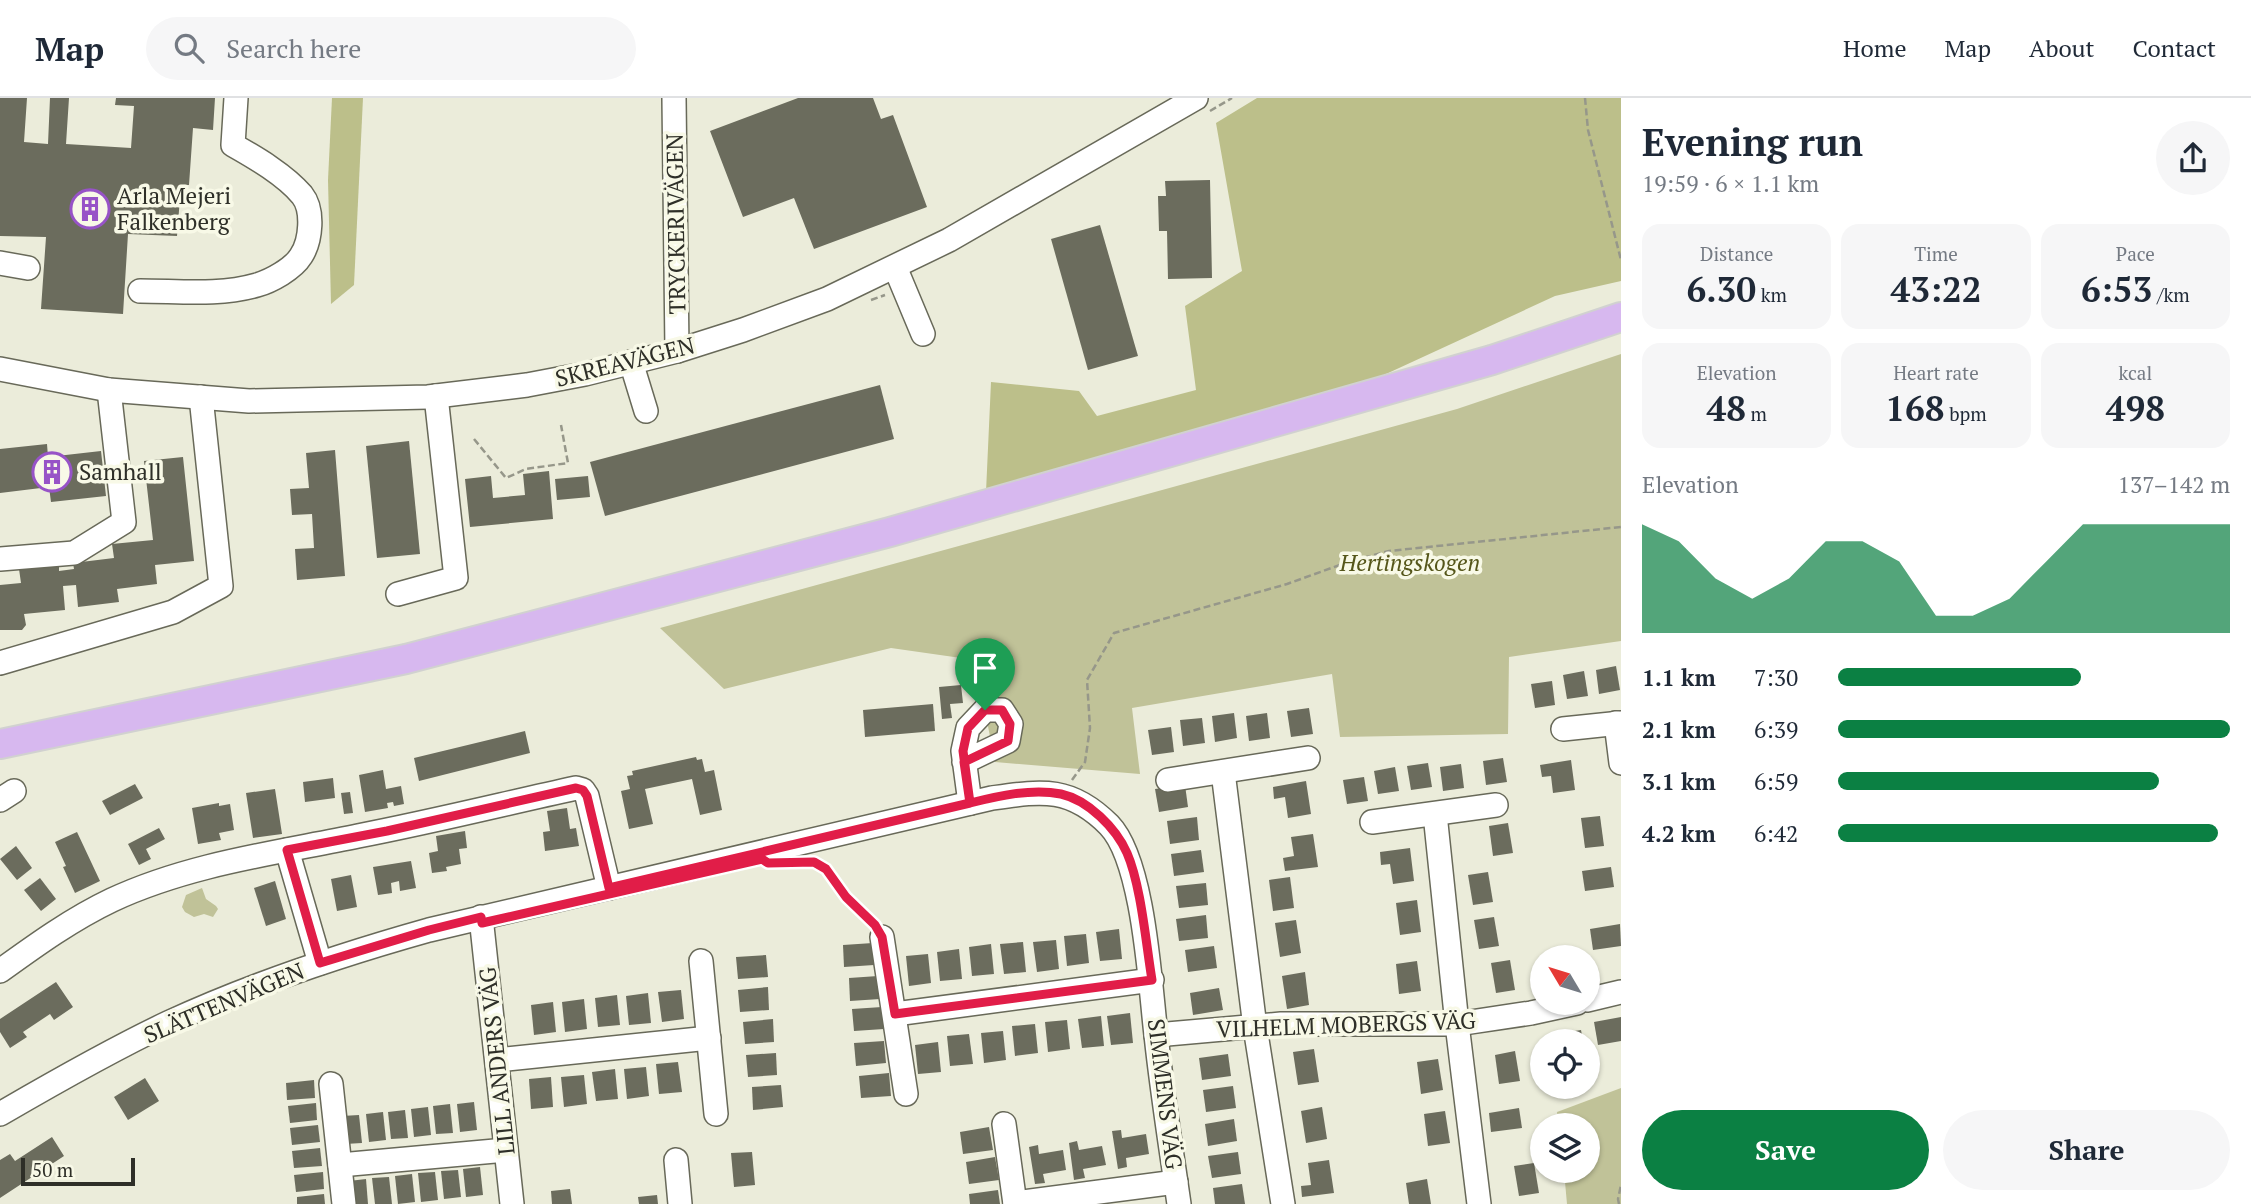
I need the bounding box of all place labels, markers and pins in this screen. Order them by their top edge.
place label: Arla Mejeri Falkenberg [117,180,231,237]
building icon: Arla Mejeri Falkenberg [69,188,111,230]
building icon: Samhall [31,451,73,493]
place label: Samhall [79,456,162,487]
pin [955,638,1015,710]

